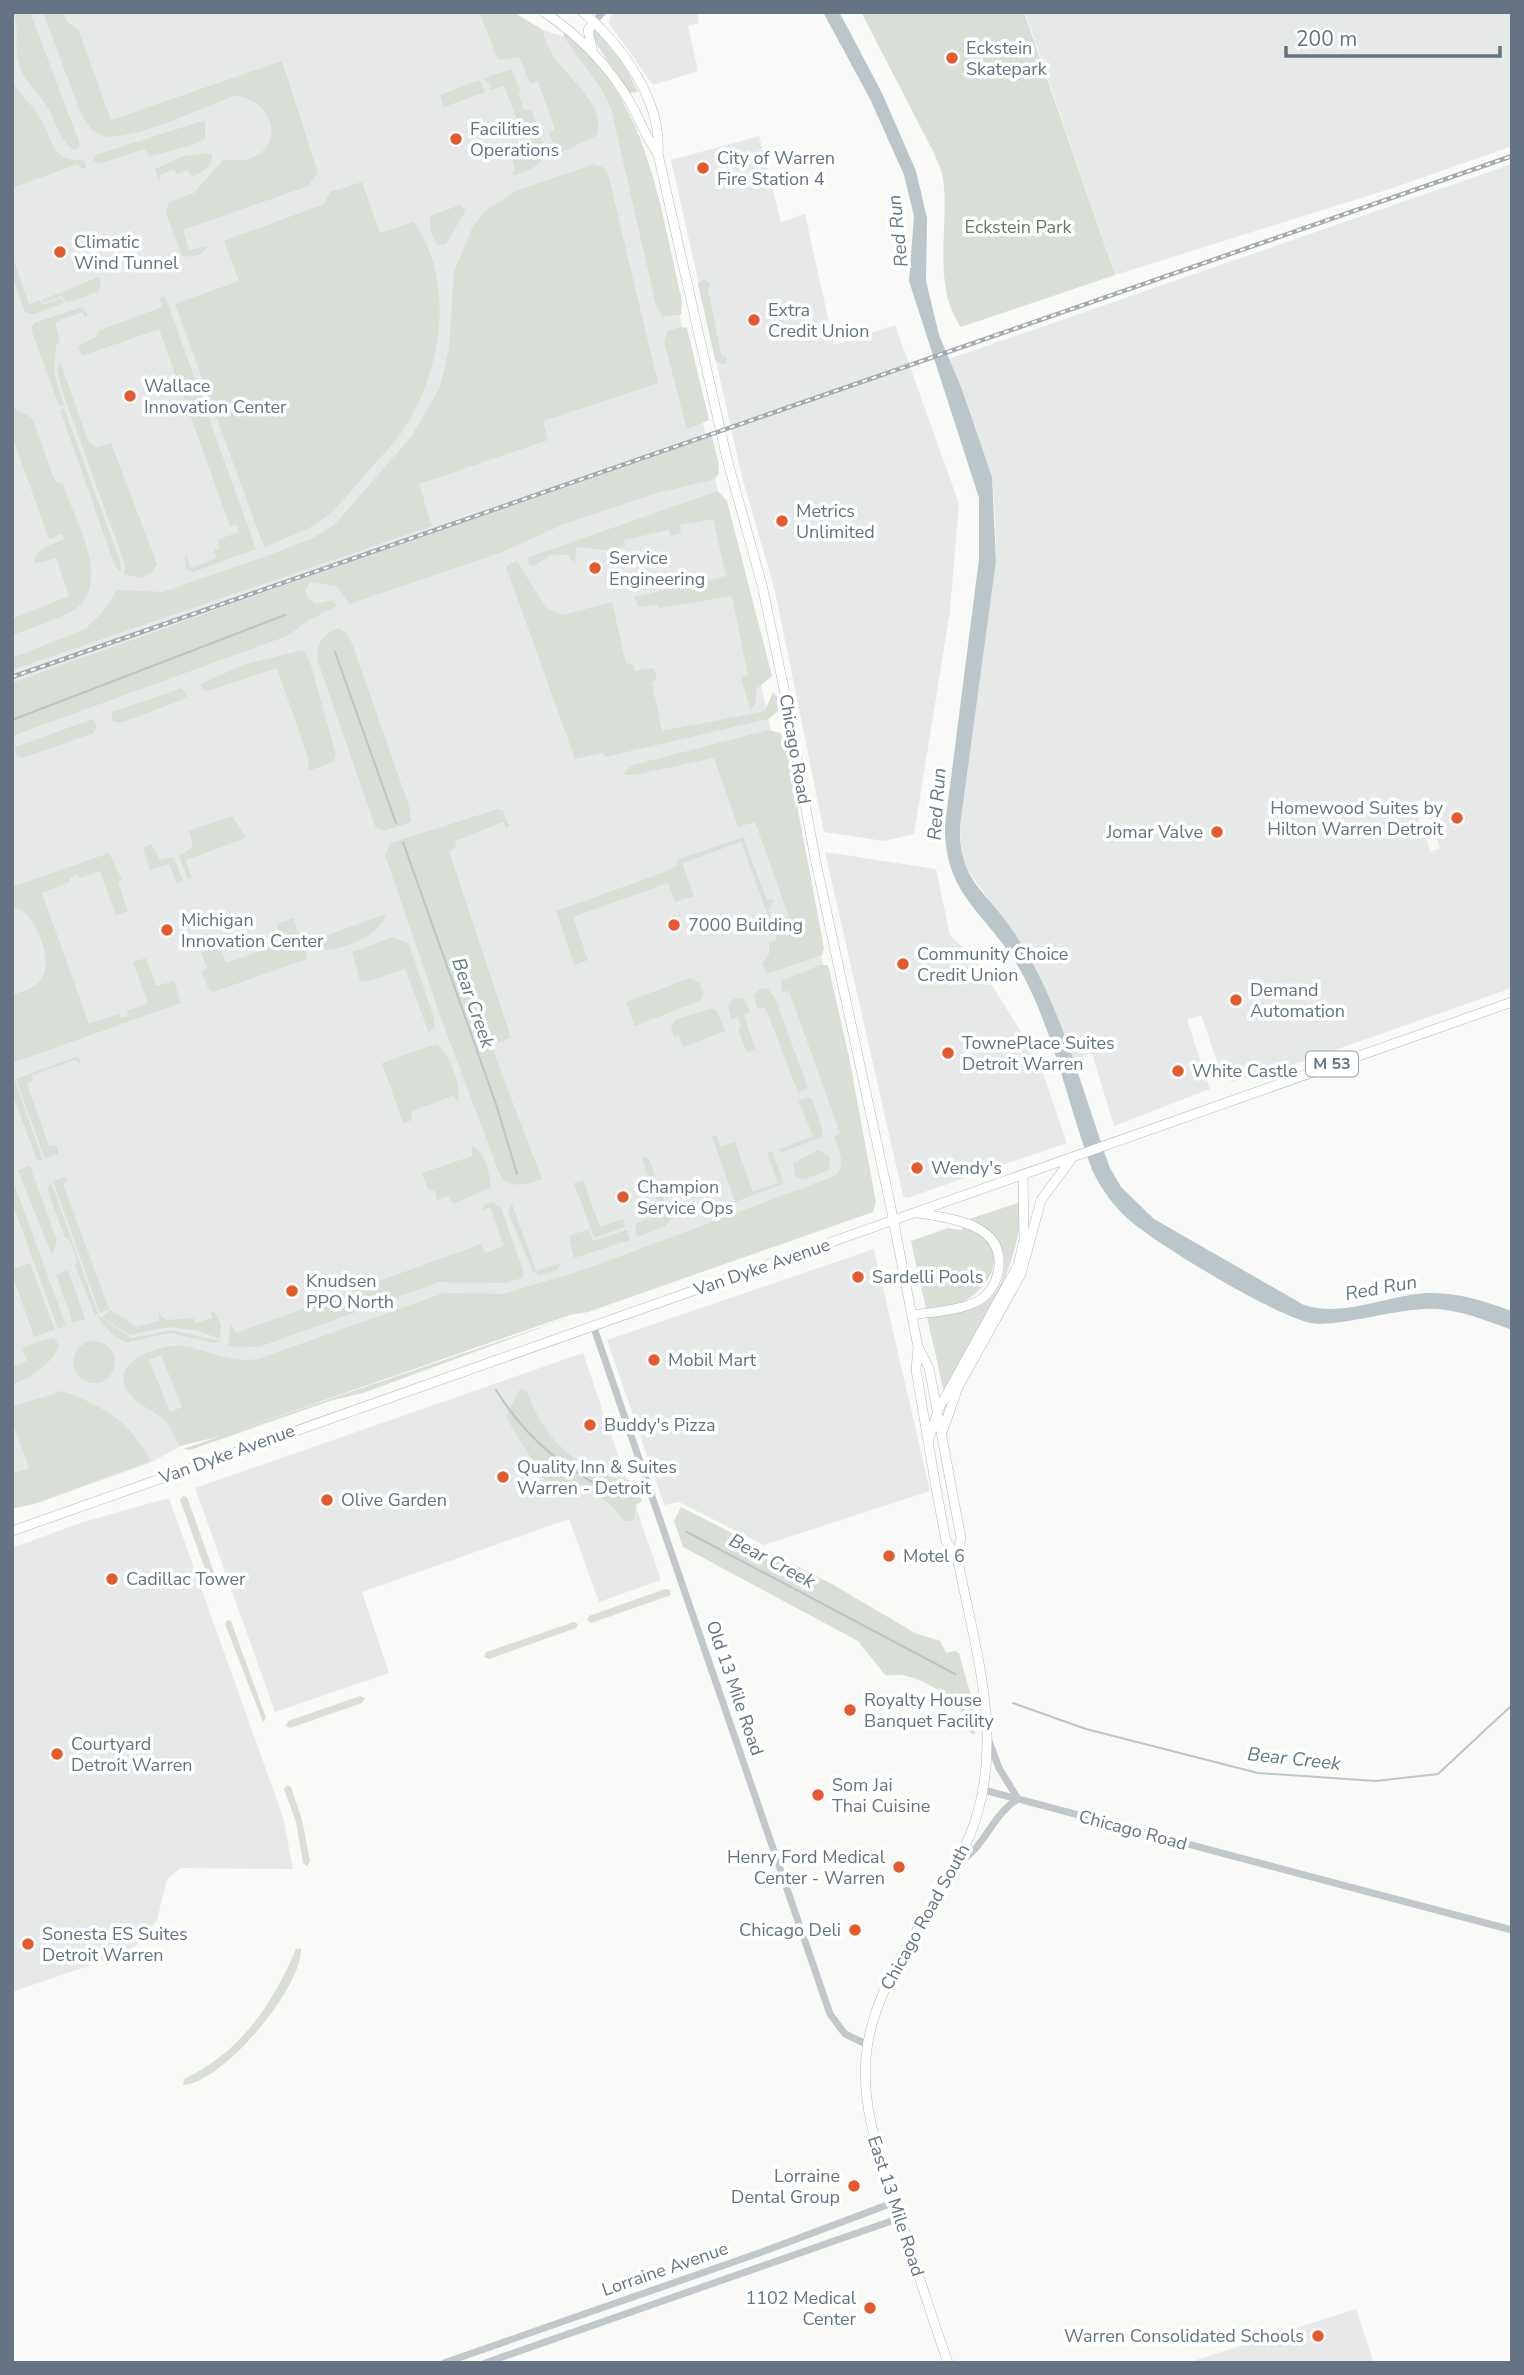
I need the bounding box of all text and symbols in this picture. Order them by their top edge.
scale bar [1286,14,1500,58]
text: 200 m [1296,25,1357,53]
place label: Eckstein Skatepark [966,36,1048,81]
marker: Eckstein Skatepark [944,50,960,66]
place label: Facilities Operations [470,117,559,162]
marker: Facilities Operations [448,131,464,147]
place label: City of Warren Fire Station 4 [717,146,835,191]
marker: City of Warren Fire Station 4 [695,160,711,176]
water label: Red Run [881,193,915,269]
park label: Eckstein Park [965,215,1072,239]
place label: Climatic Wind Tunnel [74,230,179,275]
marker: Climatic Wind Tunnel [52,244,68,260]
place label: Extra Credit Union [768,298,869,343]
marker: Extra Credit Union [746,312,762,328]
place label: Wallace Innovation Center [144,374,287,419]
marker: Wallace Innovation Center [122,388,138,404]
place label: Metrics Unlimited [796,499,875,544]
marker: Metrics Unlimited [774,513,790,529]
place label: Service Engineering [609,546,705,591]
marker: Service Engineering [587,560,603,576]
street label: Chicago Road [774,692,816,806]
water label: Red Run [921,767,953,841]
place label: Homewood Suites by Hilton Warren Detroit [1267,796,1444,841]
marker: Homewood Suites by Hilton Warren Detroit [1449,810,1465,826]
place label: Jomar Valve [1105,820,1203,844]
marker: Jomar Valve [1209,824,1225,840]
place label: Michigan Innovation Center [181,908,324,953]
place label: 7000 Building [688,913,803,937]
marker: 7000 Building [666,917,682,933]
marker: Michigan Innovation Center [159,922,175,938]
place label: Community Choice Credit Union [917,942,1068,987]
water label: Bear Creek [445,954,501,1052]
marker: Community Choice Credit Union [895,956,911,972]
place label: Demand Automation [1250,978,1345,1023]
marker: Demand Automation [1228,992,1244,1008]
place label: TownePlace Suites Detroit Warren [962,1031,1115,1076]
marker: TownePlace Suites Detroit Warren [940,1045,956,1061]
road number: M 53 [1306,1052,1358,1076]
place label: White Castle [1192,1059,1298,1083]
marker: White Castle [1170,1063,1186,1079]
place label: Wendy's [931,1156,1002,1180]
marker: Wendy's [909,1160,925,1176]
place label: Champion Service Ops [637,1175,733,1220]
marker: Champion Service Ops [615,1189,631,1205]
street label: Van Dyke Avenue [690,1232,833,1302]
place label: Sardelli Pools [872,1265,983,1289]
place label: Knudsen PPO North [306,1269,394,1314]
marker: Sardelli Pools [850,1269,866,1285]
water label: Red Run [1343,1269,1419,1307]
marker: Knudsen PPO North [284,1283,300,1299]
place label: Mobil Mart [668,1348,757,1372]
marker: Mobil Mart [646,1352,662,1368]
place label: Buddy's Pizza [604,1413,715,1437]
marker: Buddy's Pizza [582,1417,598,1433]
street label: Van Dyke Avenue [155,1418,298,1490]
place label: Quality Inn & Suites Warren - Detroit [517,1455,677,1500]
marker: Quality Inn & Suites Warren - Detroit [495,1469,511,1485]
place label: Olive Garden [341,1488,447,1512]
marker: Olive Garden [319,1492,335,1508]
water label: Bear Creek [724,1527,820,1595]
place label: Motel 6 [903,1544,965,1568]
marker: Motel 6 [881,1548,897,1564]
place label: Cadillac Tower [126,1567,246,1591]
marker: Cadillac Tower [104,1571,120,1587]
street label: Old 13 Mile Road [701,1617,769,1759]
place label: Royalty House Banquet Facility [864,1688,994,1733]
marker: Royalty House Banquet Facility [842,1702,858,1718]
place label: Courtyard Detroit Warren [71,1732,193,1777]
water label: Bear Creek [1246,1741,1343,1777]
marker: Courtyard Detroit Warren [49,1746,65,1762]
place label: Som Jai Thai Cuisine [832,1773,930,1818]
marker: Som Jai Thai Cuisine [810,1787,826,1803]
street label: Chicago Road [1076,1804,1190,1856]
street label: Chicago Road South [875,1840,975,1994]
place label: Henry Ford Medical Center - Warren [727,1845,886,1890]
marker: Henry Ford Medical Center - Warren [891,1859,907,1875]
place label: Chicago Deli [739,1918,841,1942]
place label: Sonesta ES Suites Detroit Warren [42,1922,188,1967]
marker: Chicago Deli [847,1922,863,1938]
marker: Sonesta ES Suites Detroit Warren [20,1936,36,1952]
street label: East 13 Mile Road [862,2133,930,2279]
place label: Lorraine Dental Group [731,2164,840,2209]
marker: Lorraine Dental Group [846,2178,862,2194]
street label: Lorraine Avenue [599,2236,731,2302]
place label: 1102 Medical Center [745,2286,857,2331]
marker: 1102 Medical Center [862,2300,878,2316]
place label: Warren Consolidated Schools [1064,2324,1304,2348]
marker: Warren Consolidated Schools [1310,2328,1326,2344]

